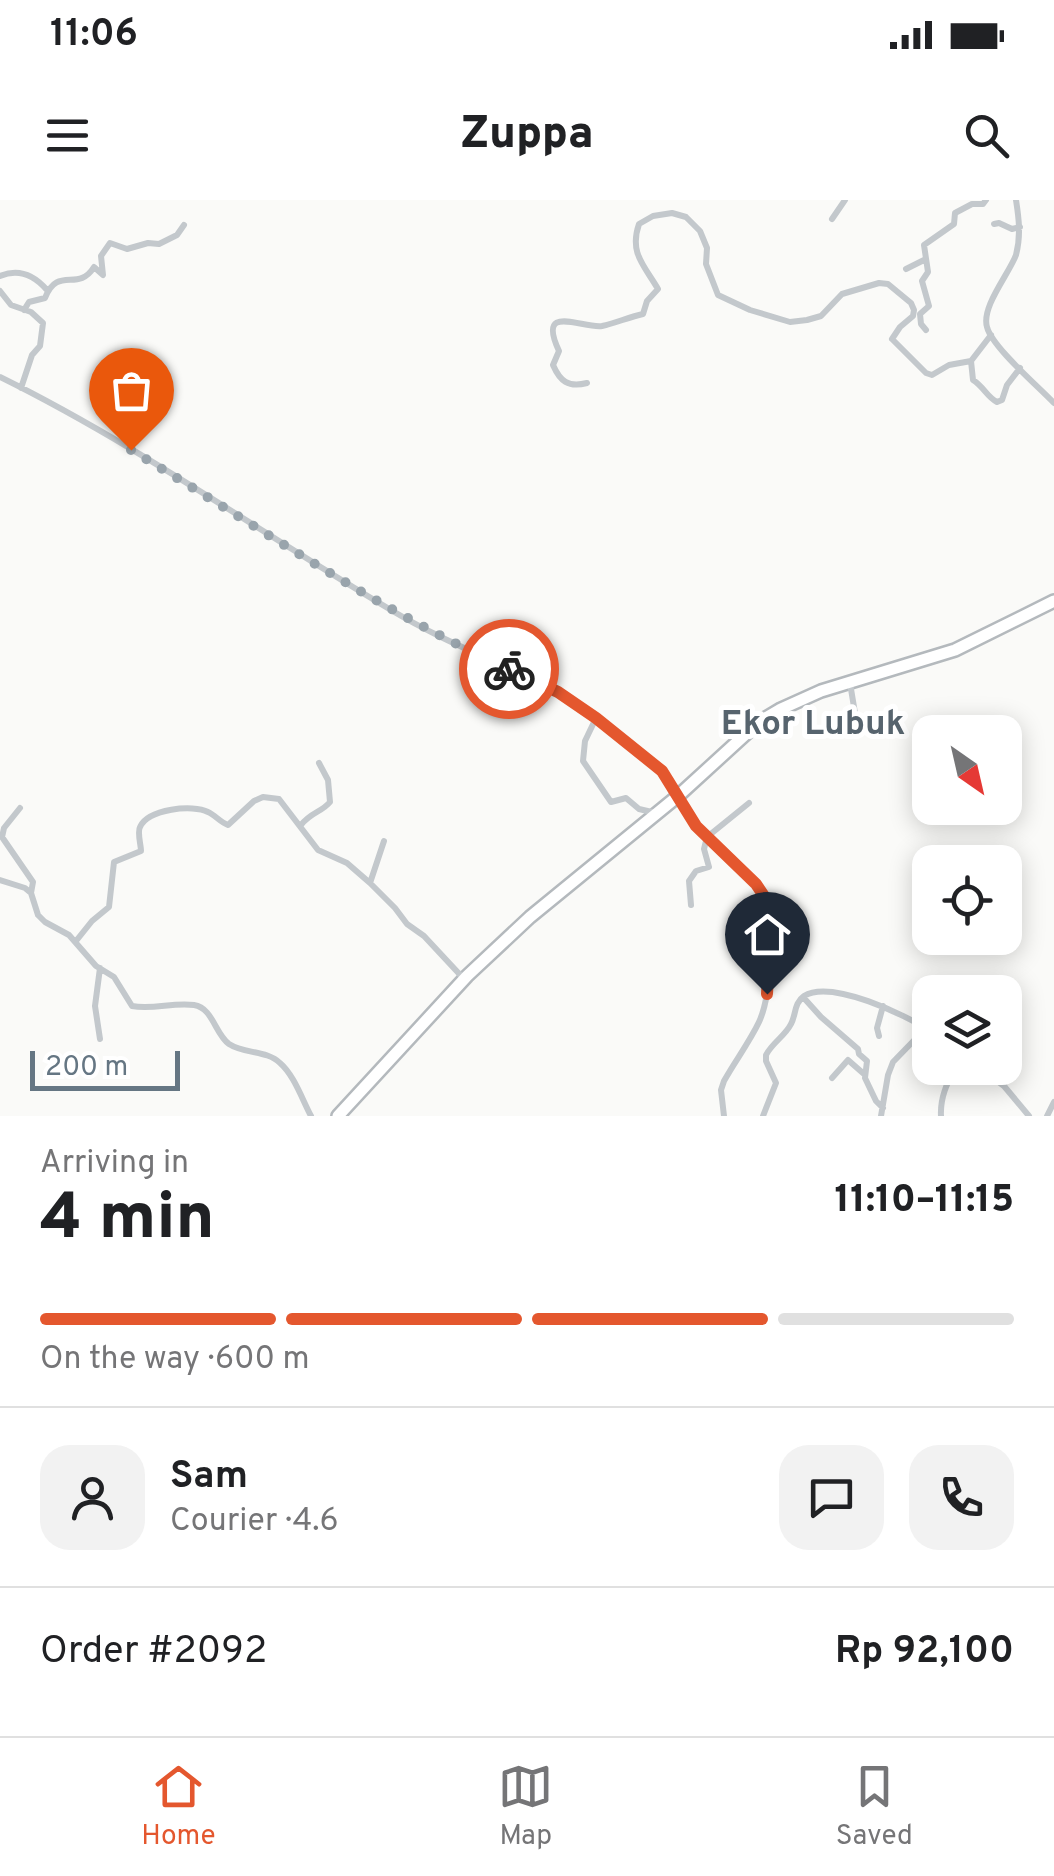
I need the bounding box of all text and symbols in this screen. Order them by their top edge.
text: 11:06 [50,11,138,60]
text: Zuppa [461,107,593,164]
icon: menu [40,108,95,163]
icon: search [959,108,1014,163]
pin [89,348,174,451]
icon: bag [104,363,159,418]
courier [459,619,559,719]
icon: bike [482,642,537,697]
district label: Ekor Lubuk [721,703,905,747]
north arrow [912,715,1022,825]
map controls [912,715,1022,1085]
button: locate [912,845,1022,955]
pin [725,892,810,995]
icon: home [740,907,795,962]
button: layers [912,975,1022,1085]
scale bar [30,1046,180,1090]
text: 200 m [45,1050,128,1086]
text: Arriving in [40,1144,189,1184]
text: 11:10–11:15 [835,1177,1014,1226]
text: 4 min [40,1180,215,1262]
text: On the way · 600 m [40,1340,310,1380]
button: person [40,1445,145,1550]
button: chat [779,1445,884,1550]
button: phone [909,1445,1014,1550]
text: Sam [170,1453,248,1502]
text: Courier · 4.6 [170,1502,339,1542]
text: Order #2092 [40,1628,267,1677]
text: Rp 92,100 [835,1628,1014,1677]
tab: Home [141,1759,216,1855]
tab: Map [498,1759,553,1855]
tab: Saved [836,1759,913,1855]

